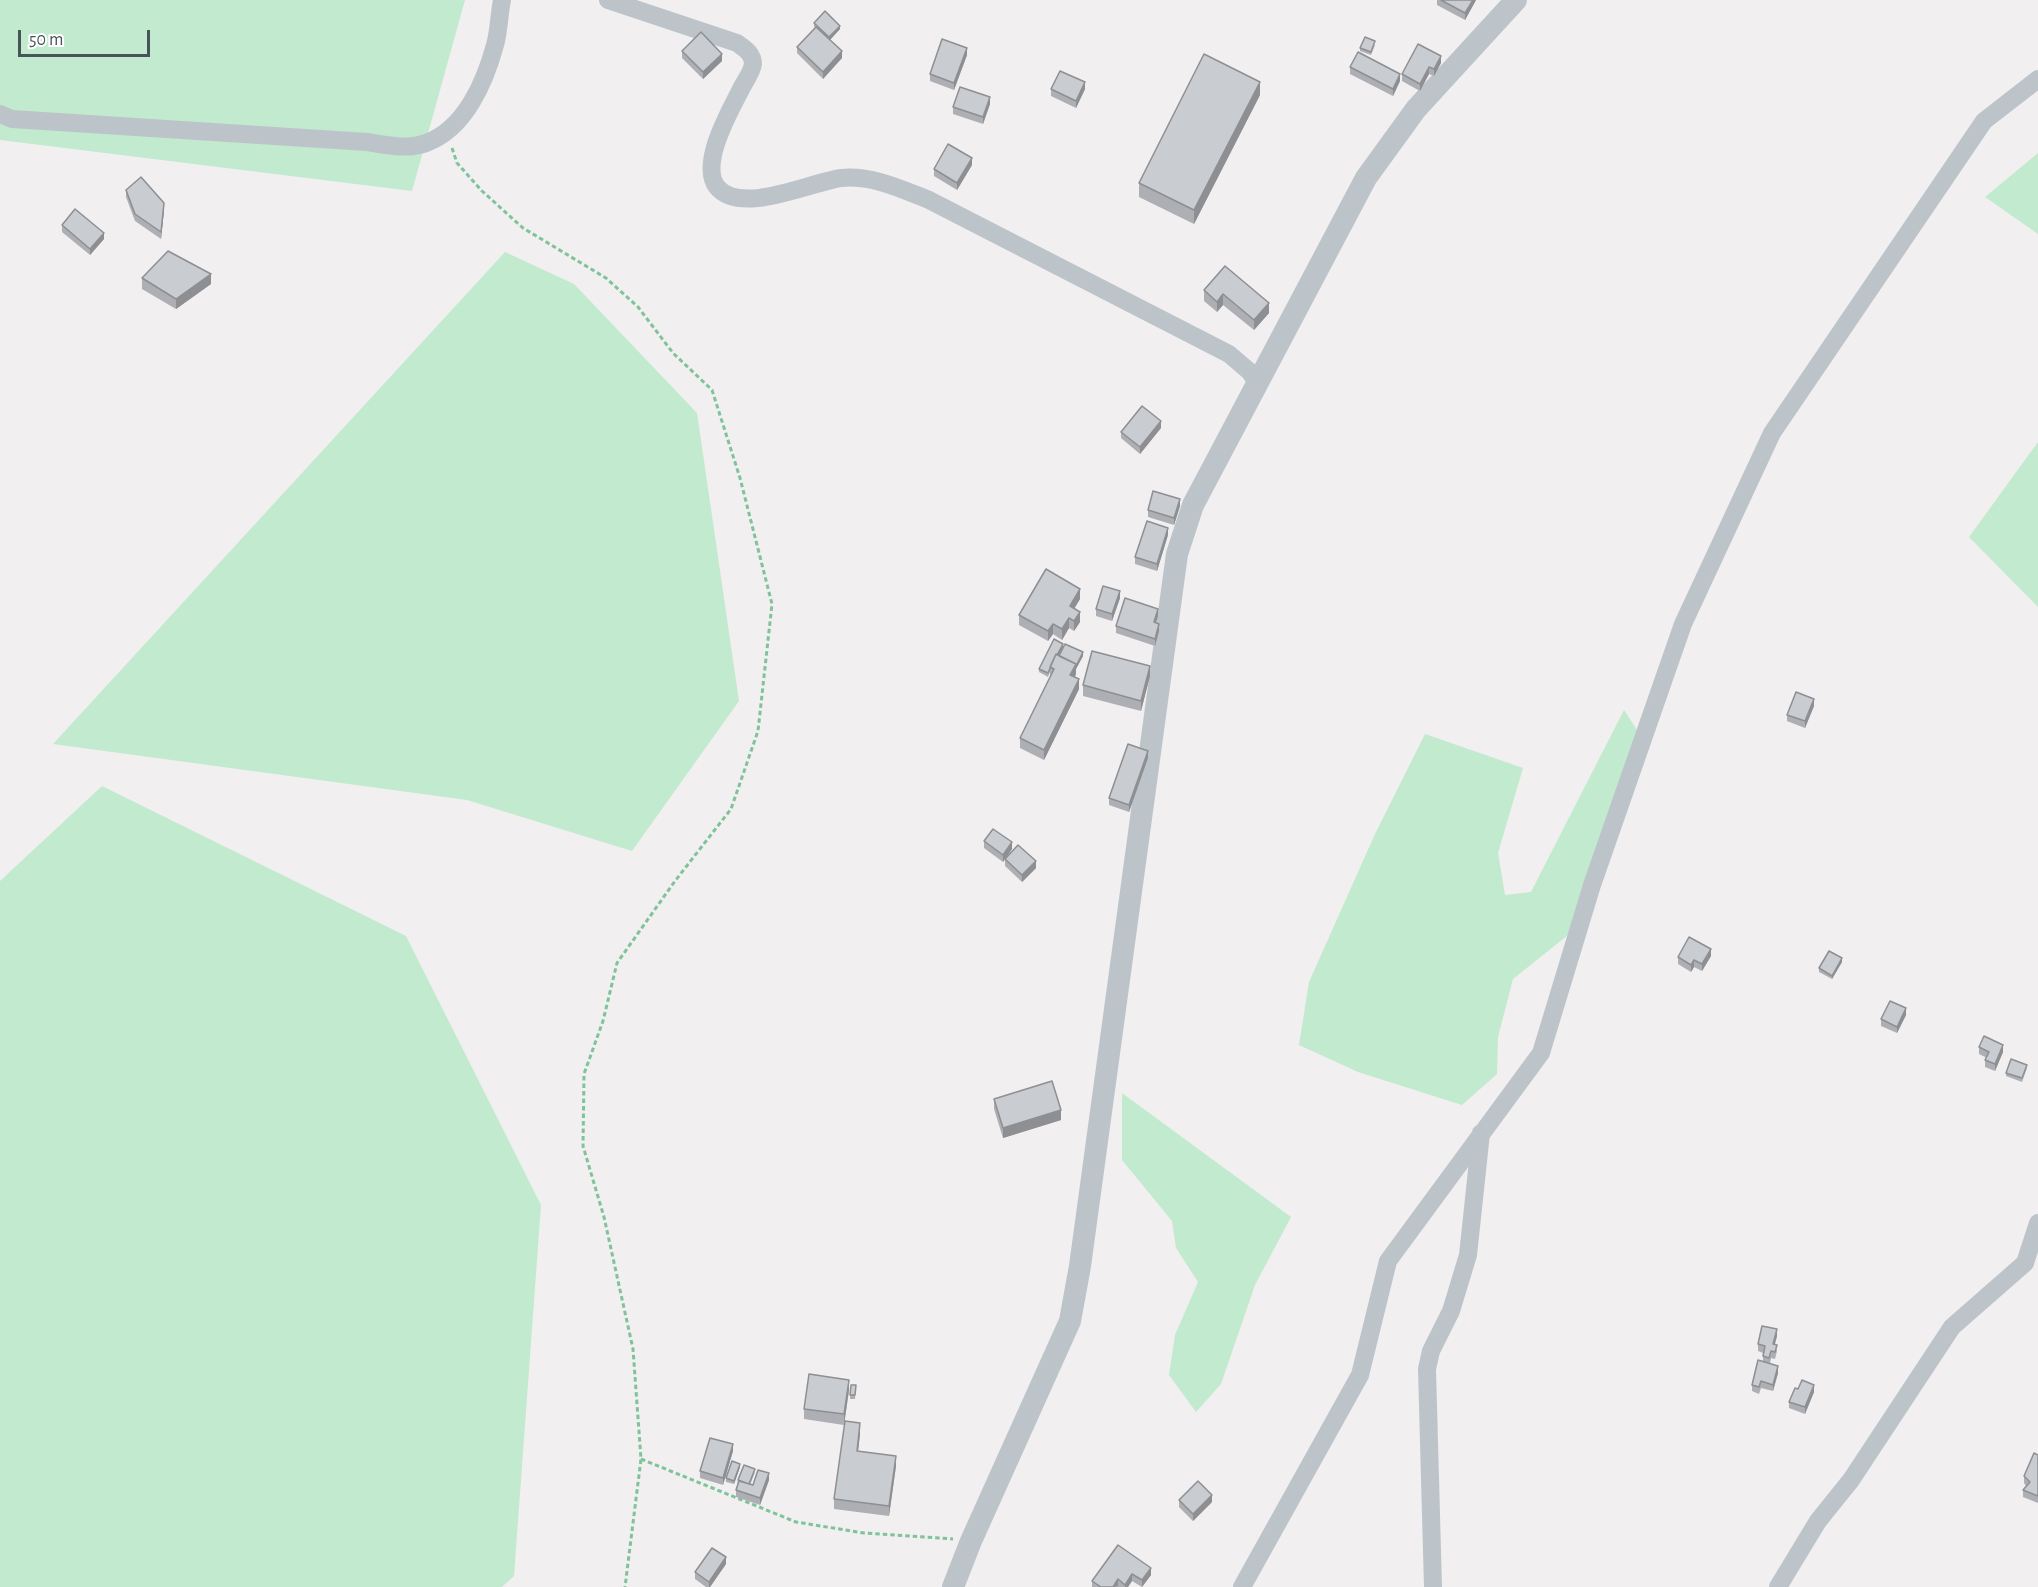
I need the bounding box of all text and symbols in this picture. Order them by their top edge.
scale bar [21,18,153,56]
text: 50 m [29,31,63,49]

